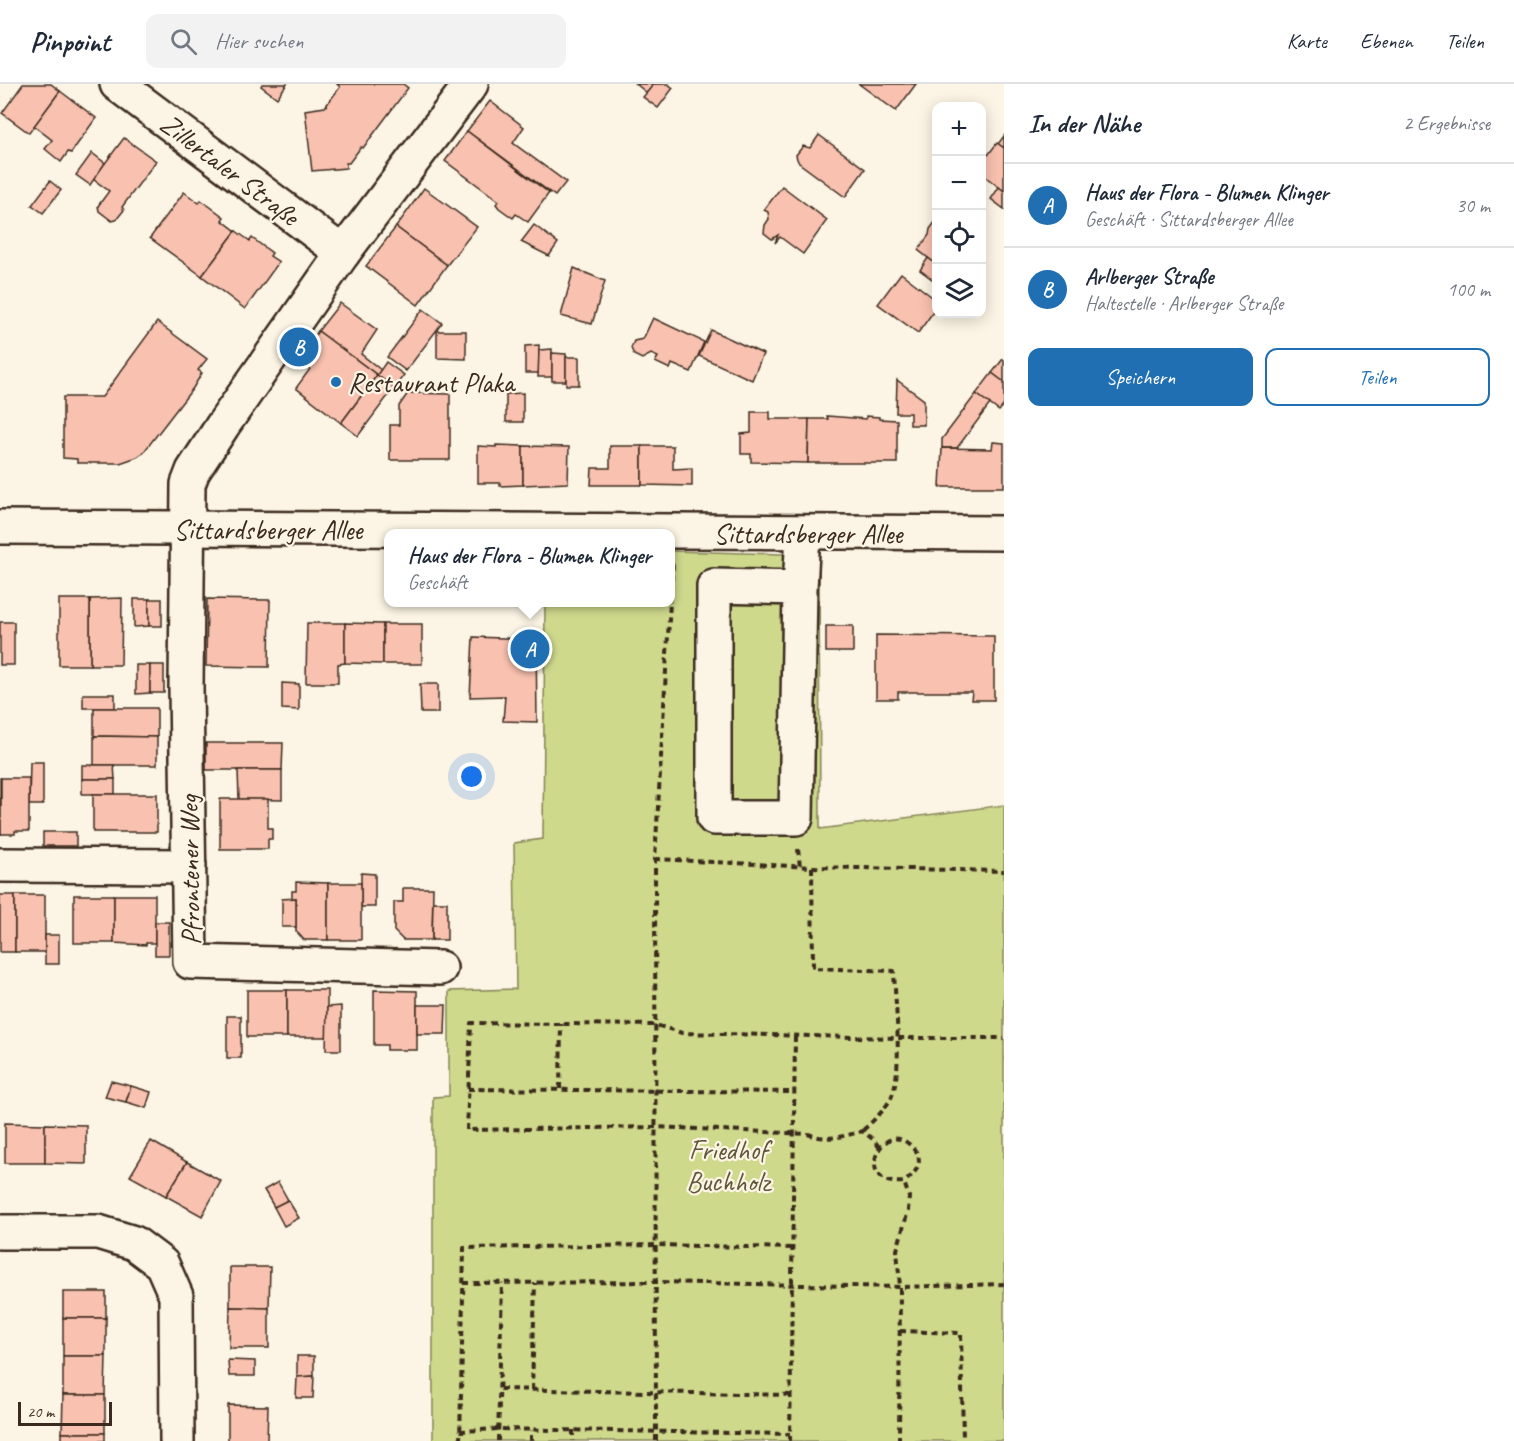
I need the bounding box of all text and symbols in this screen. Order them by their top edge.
search box [146,14,566,68]
text: Pinpoint [30,24,110,59]
icon: search [167,25,200,58]
text: Hier suchen [215,27,303,55]
text: Karte [1287,28,1327,54]
text: Ebenen [1360,28,1413,54]
text: Teilen [1446,28,1484,54]
map controls [932,102,986,318]
button: + [932,102,986,156]
street label: Zillertaler Straße [153,106,308,234]
text: In der Nähe [1028,107,1140,140]
text: 2 Ergebnisse [1403,111,1490,136]
button: − [932,156,986,210]
text: Haus der Flora - Blumen Klinger [1085,179,1328,207]
text: A [1042,193,1053,218]
text: 30 m [1456,193,1490,218]
text: Geschäft · Sittardsberger Allee [1085,207,1293,232]
button: locate [932,210,986,264]
text: Arlberger Straße [1085,263,1213,291]
button: layers [932,264,986,318]
text: B [1042,277,1053,302]
text: 100 m [1447,277,1490,302]
text: Haltestelle · Arlberger Straße [1085,291,1283,316]
pin: B [280,324,318,370]
button: Speichern [1028,348,1253,406]
button: Teilen [1265,348,1490,406]
place label: Restaurant Plaka [348,365,516,400]
marker: Restaurant Plaka [329,375,343,389]
street label: Sittardsberger Allee [174,512,364,547]
street label: Sittardsberger Allee [714,516,904,551]
popup [384,529,675,607]
text: Haus der Flora - Blumen Klinger [408,542,651,570]
text: Geschäft [408,570,467,595]
pin: A [510,626,550,672]
your location [457,762,486,791]
street label: Pfrontener Weg [171,793,208,945]
park label: Friedhof Buchholz [686,1132,773,1199]
scale bar [18,1399,112,1426]
text: 20 m [27,1402,54,1422]

